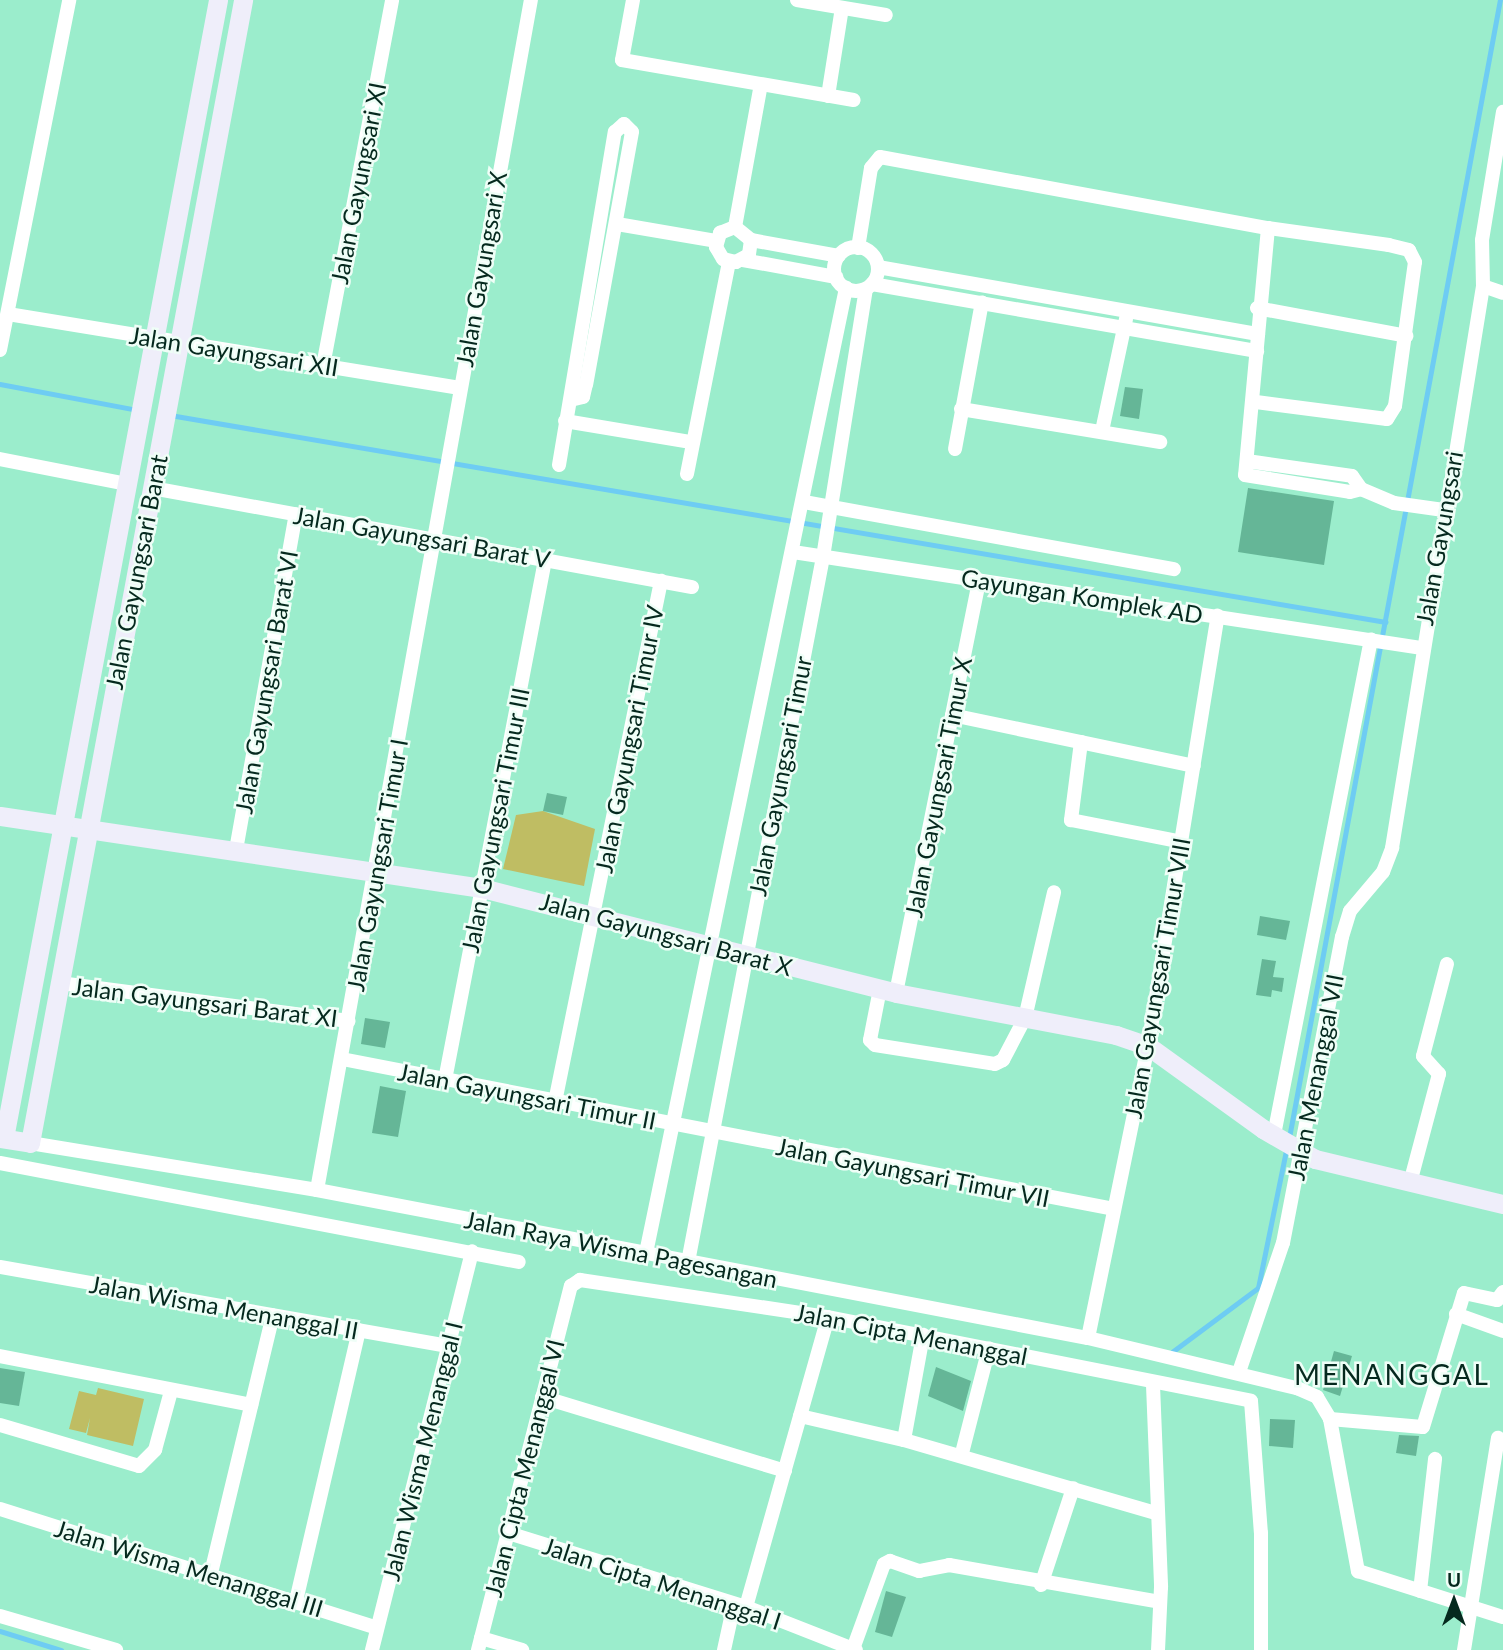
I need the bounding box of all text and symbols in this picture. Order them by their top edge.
street label: Jalan Gayungsari XI [324,80,392,286]
street label: Jalan Gayungsari X [450,169,512,369]
street label: Jalan Gayungsari XII [127,320,341,382]
street label: Jalan Gayungsari [1410,449,1468,627]
street label: Jalan Gayungsari Barat [99,452,173,692]
street label: Jalan Gayungsari Barat V [291,500,553,574]
street label: Jalan Gayungsari Barat VI [229,548,303,816]
street label: Gayungan Komplek AD [959,563,1205,629]
street label: Jalan Gayungsari Timur IV [589,602,669,876]
street label: Jalan Gayungsari Timur [743,653,817,899]
street label: Jalan Gayungsari Timur X [899,654,977,920]
street label: Jalan Gayungsari Timur III [455,685,535,955]
street label: Jalan Gayungsari Timur I [341,736,413,994]
street label: Jalan Gayungsari Timur VIII [1118,834,1196,1122]
street label: Jalan Gayungsari Barat X [537,886,795,982]
street label: Jalan Gayungsari Barat XI [71,971,339,1033]
street label: Jalan Menanggal VII [1281,971,1349,1183]
street label: Jalan Gayungsari Timur II [395,1057,659,1135]
street label: Jalan Gayungsari Timur VII [773,1131,1053,1213]
street label: Jalan Raya Wisma Pagesangan [462,1204,780,1294]
street label: Jalan Wisma Menanggal II [87,1269,361,1345]
street label: Jalan Cipta Menanggal [792,1297,1030,1371]
street label: Jalan Wisma Menanggal I [376,1318,468,1584]
street label: Jalan Cipta Menanggal VI [478,1336,570,1600]
district label: MENANGGAL [1295,1357,1489,1391]
street label: Jalan Wisma Menanggal III [51,1513,327,1623]
street label: Jalan Cipta Menanggal I [539,1531,785,1635]
north arrow [1419,1566,1489,1636]
text: U [1447,1568,1461,1591]

